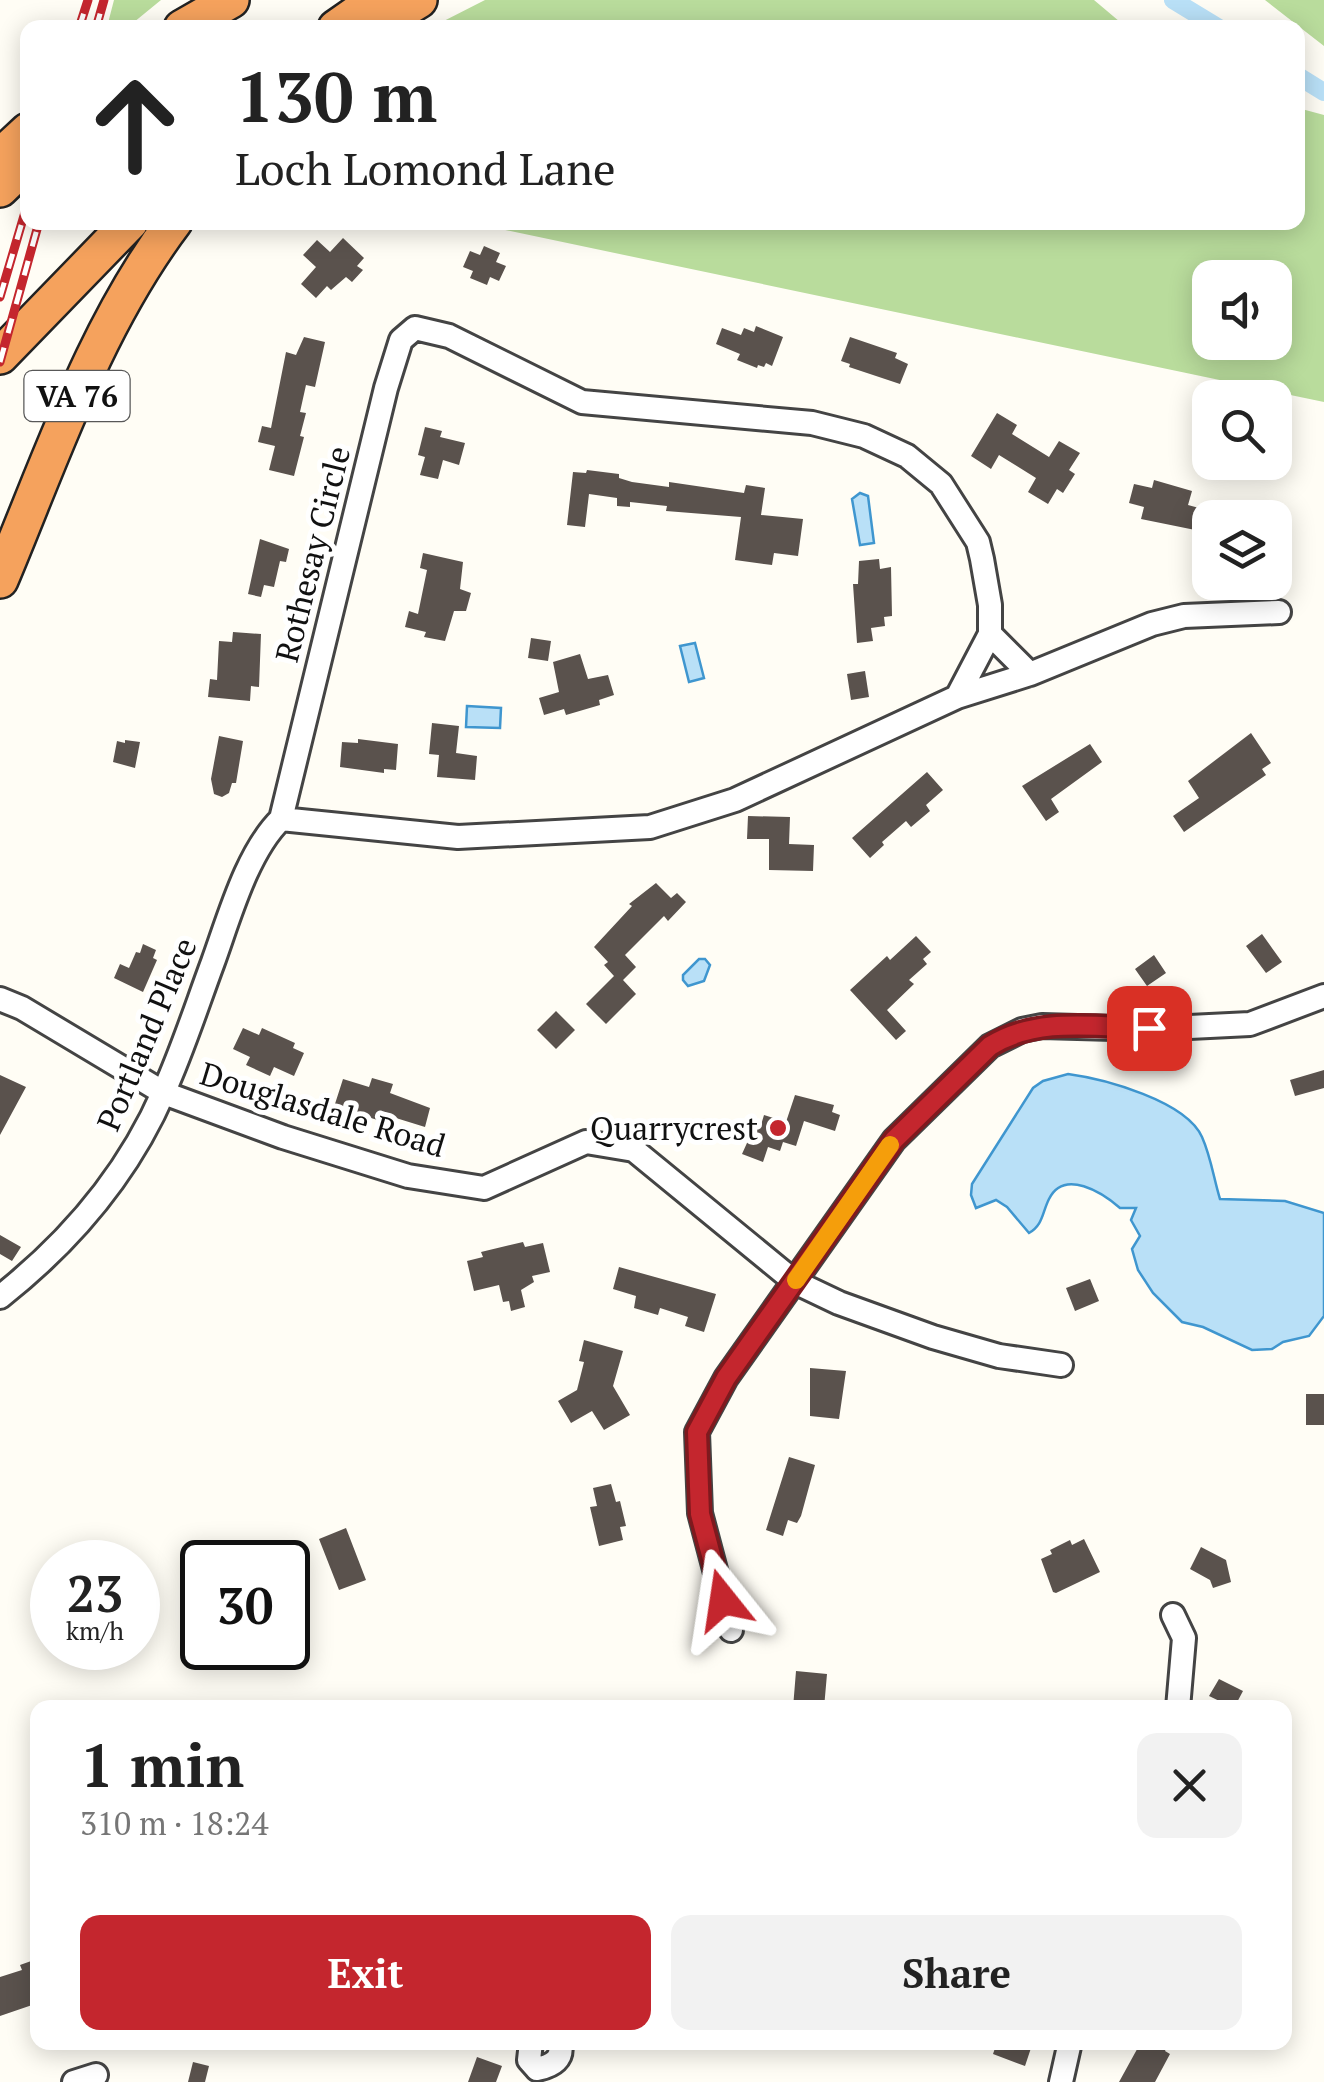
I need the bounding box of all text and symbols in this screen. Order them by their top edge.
text: 130 m [235,49,437,142]
icon: ahead [70,60,200,190]
text: Loch Lomond Lane [235,138,616,198]
map controls [1192,260,1292,600]
button: sound [1192,260,1292,360]
road number: VA 76 [24,371,130,421]
button: search [1192,380,1292,480]
street label: Rothesay Circle [265,442,359,666]
button: layers [1192,500,1292,600]
street label: Portland Place [87,931,205,1137]
pin [1107,986,1192,1071]
icon: arrive [1122,1001,1177,1056]
street label: Douglasdale Road [195,1052,451,1166]
place label: Quarrycrest [590,1107,758,1149]
marker: Quarrycrest [767,1117,789,1139]
speed limit sign: 30 [180,1540,310,1670]
position arrow [671,1548,775,1652]
text: 23 [67,1560,123,1626]
text: km/h [66,1614,124,1647]
text: 1 min [80,1725,244,1804]
button: close [1137,1733,1242,1838]
text: 310 m · 18:24 [80,1802,268,1844]
button: Exit [80,1915,651,2030]
button: Share [671,1915,1242,2030]

